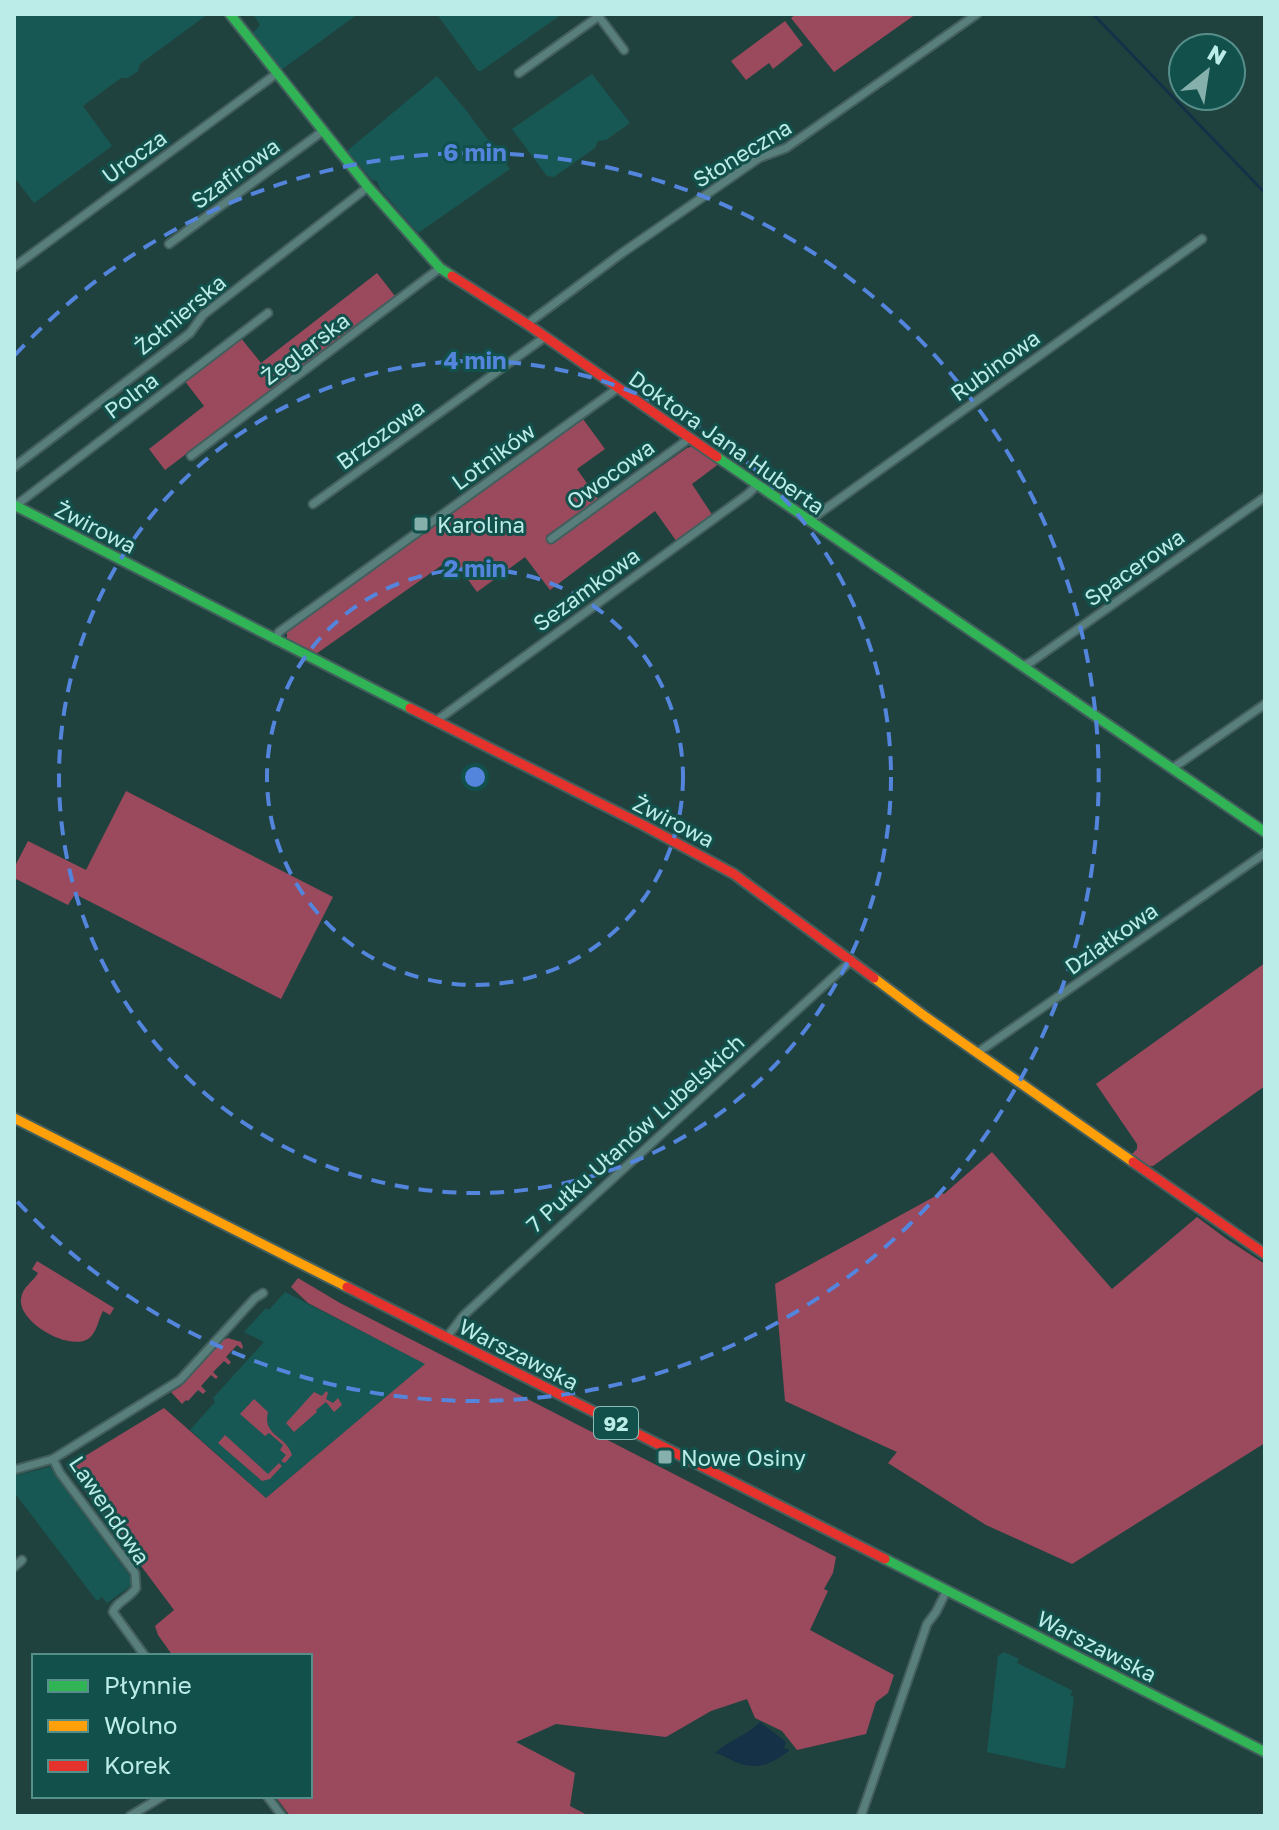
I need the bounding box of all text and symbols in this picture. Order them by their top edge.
north arrow [1167,32,1247,112]
text: N [1203,38,1231,70]
street label: Słoneczna [688,113,796,193]
street label: Urocza [96,124,172,188]
street label: Szafirowa [186,132,284,214]
text: 6 min [443,137,507,166]
street label: Żołnierska [129,268,231,360]
street label: Żeglarska [256,306,354,390]
street label: Rubinowa [945,324,1045,406]
text: 4 min [443,345,507,374]
street label: Doktora Jana Huberta [624,364,830,520]
street label: Polna [99,366,163,424]
street label: Brzozowa [331,393,429,475]
street label: Lotników [446,417,540,495]
street label: Owocowa [561,433,659,515]
street label: Żwirowa [51,495,141,559]
place label: Karolina [437,511,525,538]
marker: Karolina [412,515,430,533]
street label: Spacerowa [1079,523,1189,611]
street label: Sezamkowa [528,541,644,637]
text: 2 min [444,553,506,582]
centre of rings [461,763,489,791]
street label: Żwirowa [629,789,719,853]
street label: Działkowa [1059,896,1163,980]
street label: 7 Pułku Ułanów Lubelskich [521,1028,749,1238]
street label: Warszawska [455,1312,583,1396]
road number: 92 [594,1407,638,1439]
place label: Nowe Osiny [681,1444,806,1471]
marker: Nowe Osiny [656,1448,674,1466]
street label: Lawendowa [64,1451,156,1569]
street label: Warszawska [1033,1604,1161,1688]
legend [32,1654,312,1798]
text: Płynnie [104,1670,192,1699]
text: Wolno [104,1710,177,1739]
text: Korek [104,1750,171,1779]

